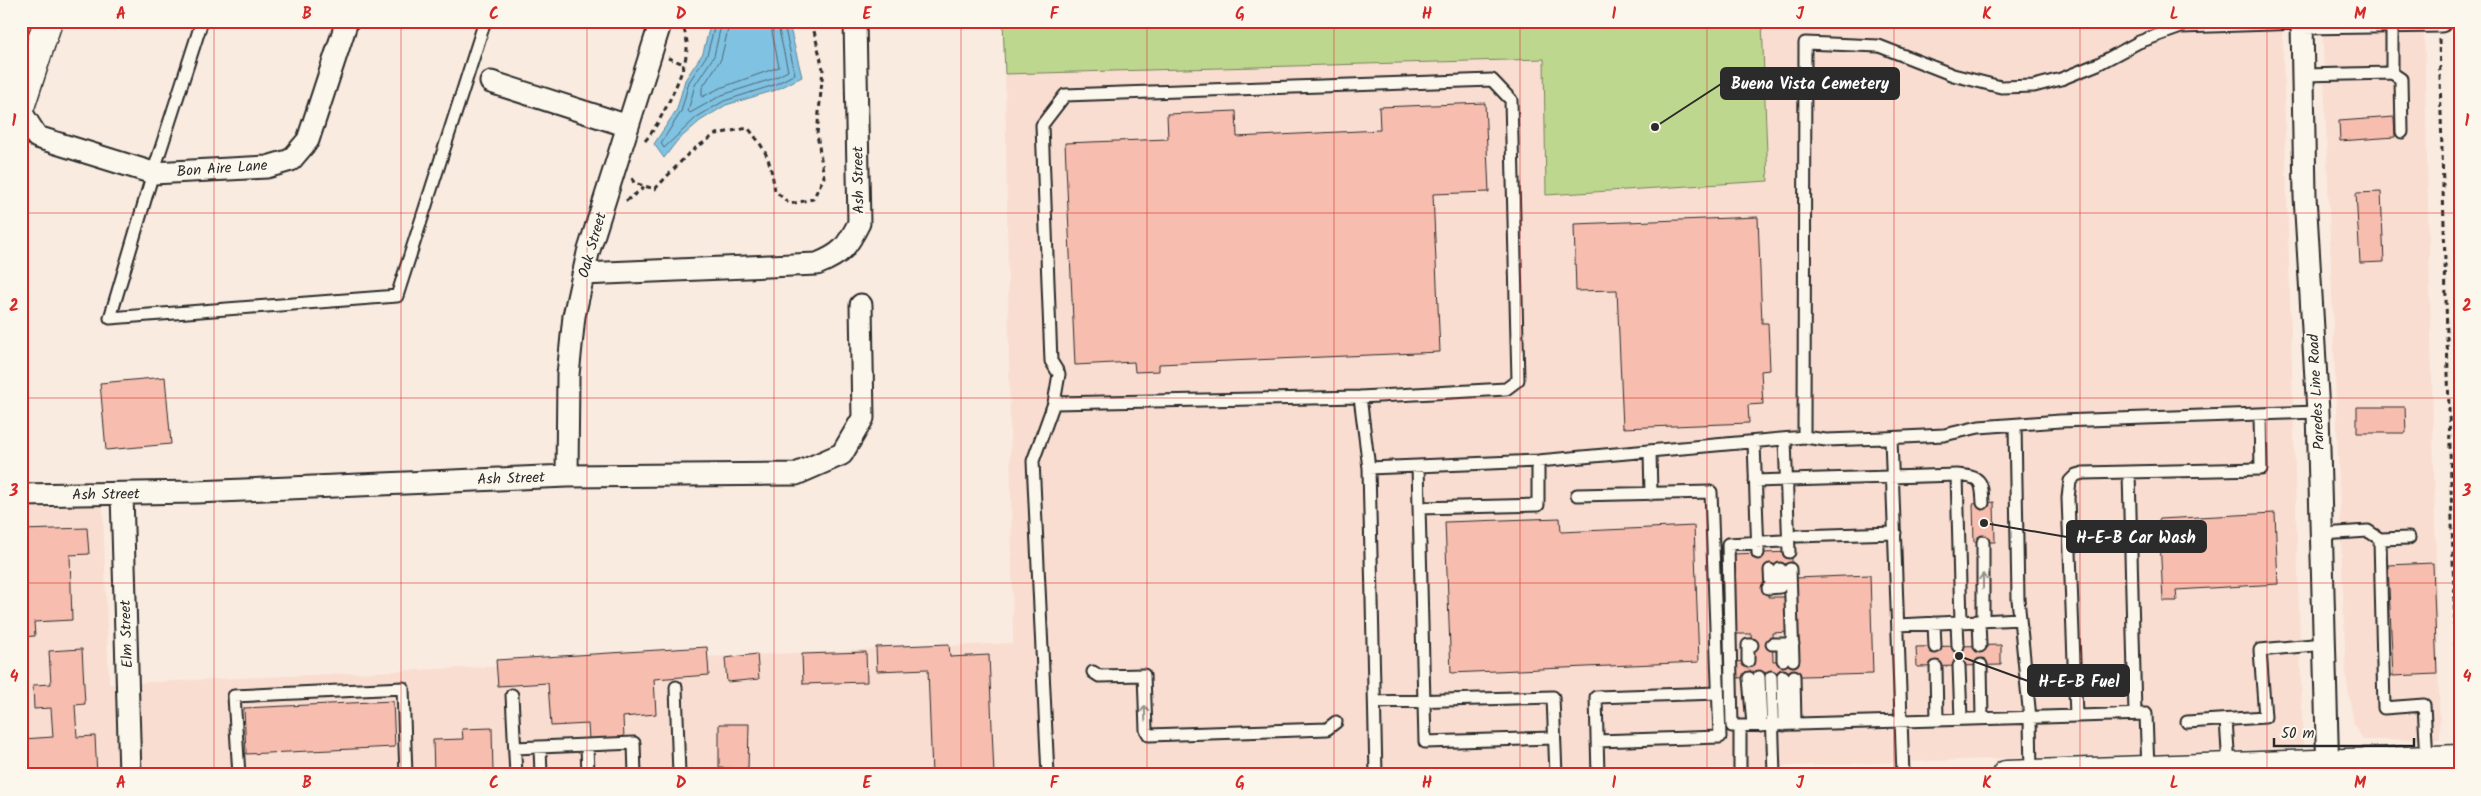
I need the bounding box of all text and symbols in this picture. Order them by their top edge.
text: A [116,2,126,27]
text: B [302,2,312,27]
text: C [489,2,499,27]
text: D [676,2,687,27]
text: E [863,2,873,27]
text: F [1050,2,1060,27]
text: G [1235,2,1245,27]
text: H [1422,2,1432,27]
text: I [1612,2,1617,27]
text: J [1796,2,1805,27]
text: K [1982,2,1992,27]
text: L [2170,2,2178,27]
text: M [2354,2,2367,27]
callout: Buena Vista Cemetery [1721,68,1899,99]
text: Buena Vista Cemetery [1731,72,1890,97]
text: 1 [12,109,17,134]
text: 1 [2465,109,2470,134]
street label: Ash Street [846,146,872,214]
street label: Bon Aire Lane [176,154,268,184]
street label: Oak Street [572,209,614,281]
text: 2 [9,294,19,319]
text: 2 [2462,294,2472,319]
street label: Paredes Line Road [2302,333,2332,451]
street label: Ash Street [477,466,545,492]
text: 3 [9,479,19,504]
text: 3 [2462,479,2472,504]
street label: Ash Street [72,482,140,508]
callout: H-E-B Car Wash [2067,521,2206,552]
text: H-E-B Car Wash [2076,526,2196,551]
one-way arrow [1978,574,1988,590]
street label: Elm Street [114,599,140,669]
text: 4 [10,665,19,690]
callout: H-E-B Fuel [2028,665,2129,696]
text: 4 [2463,665,2472,690]
text: H-E-B Fuel [2039,670,2120,695]
one-way arrow [1140,705,1150,722]
scale bar [2274,716,2414,748]
text: 50 m [2281,722,2315,746]
text: A [116,771,126,796]
text: B [302,771,312,796]
text: C [489,771,499,796]
text: D [676,771,687,796]
text: E [863,771,873,796]
text: F [1050,771,1060,796]
text: G [1235,771,1245,796]
text: H [1422,771,1432,796]
text: I [1612,771,1617,796]
text: J [1796,771,1805,796]
text: K [1982,771,1992,796]
text: L [2170,771,2178,796]
text: M [2354,771,2367,796]

